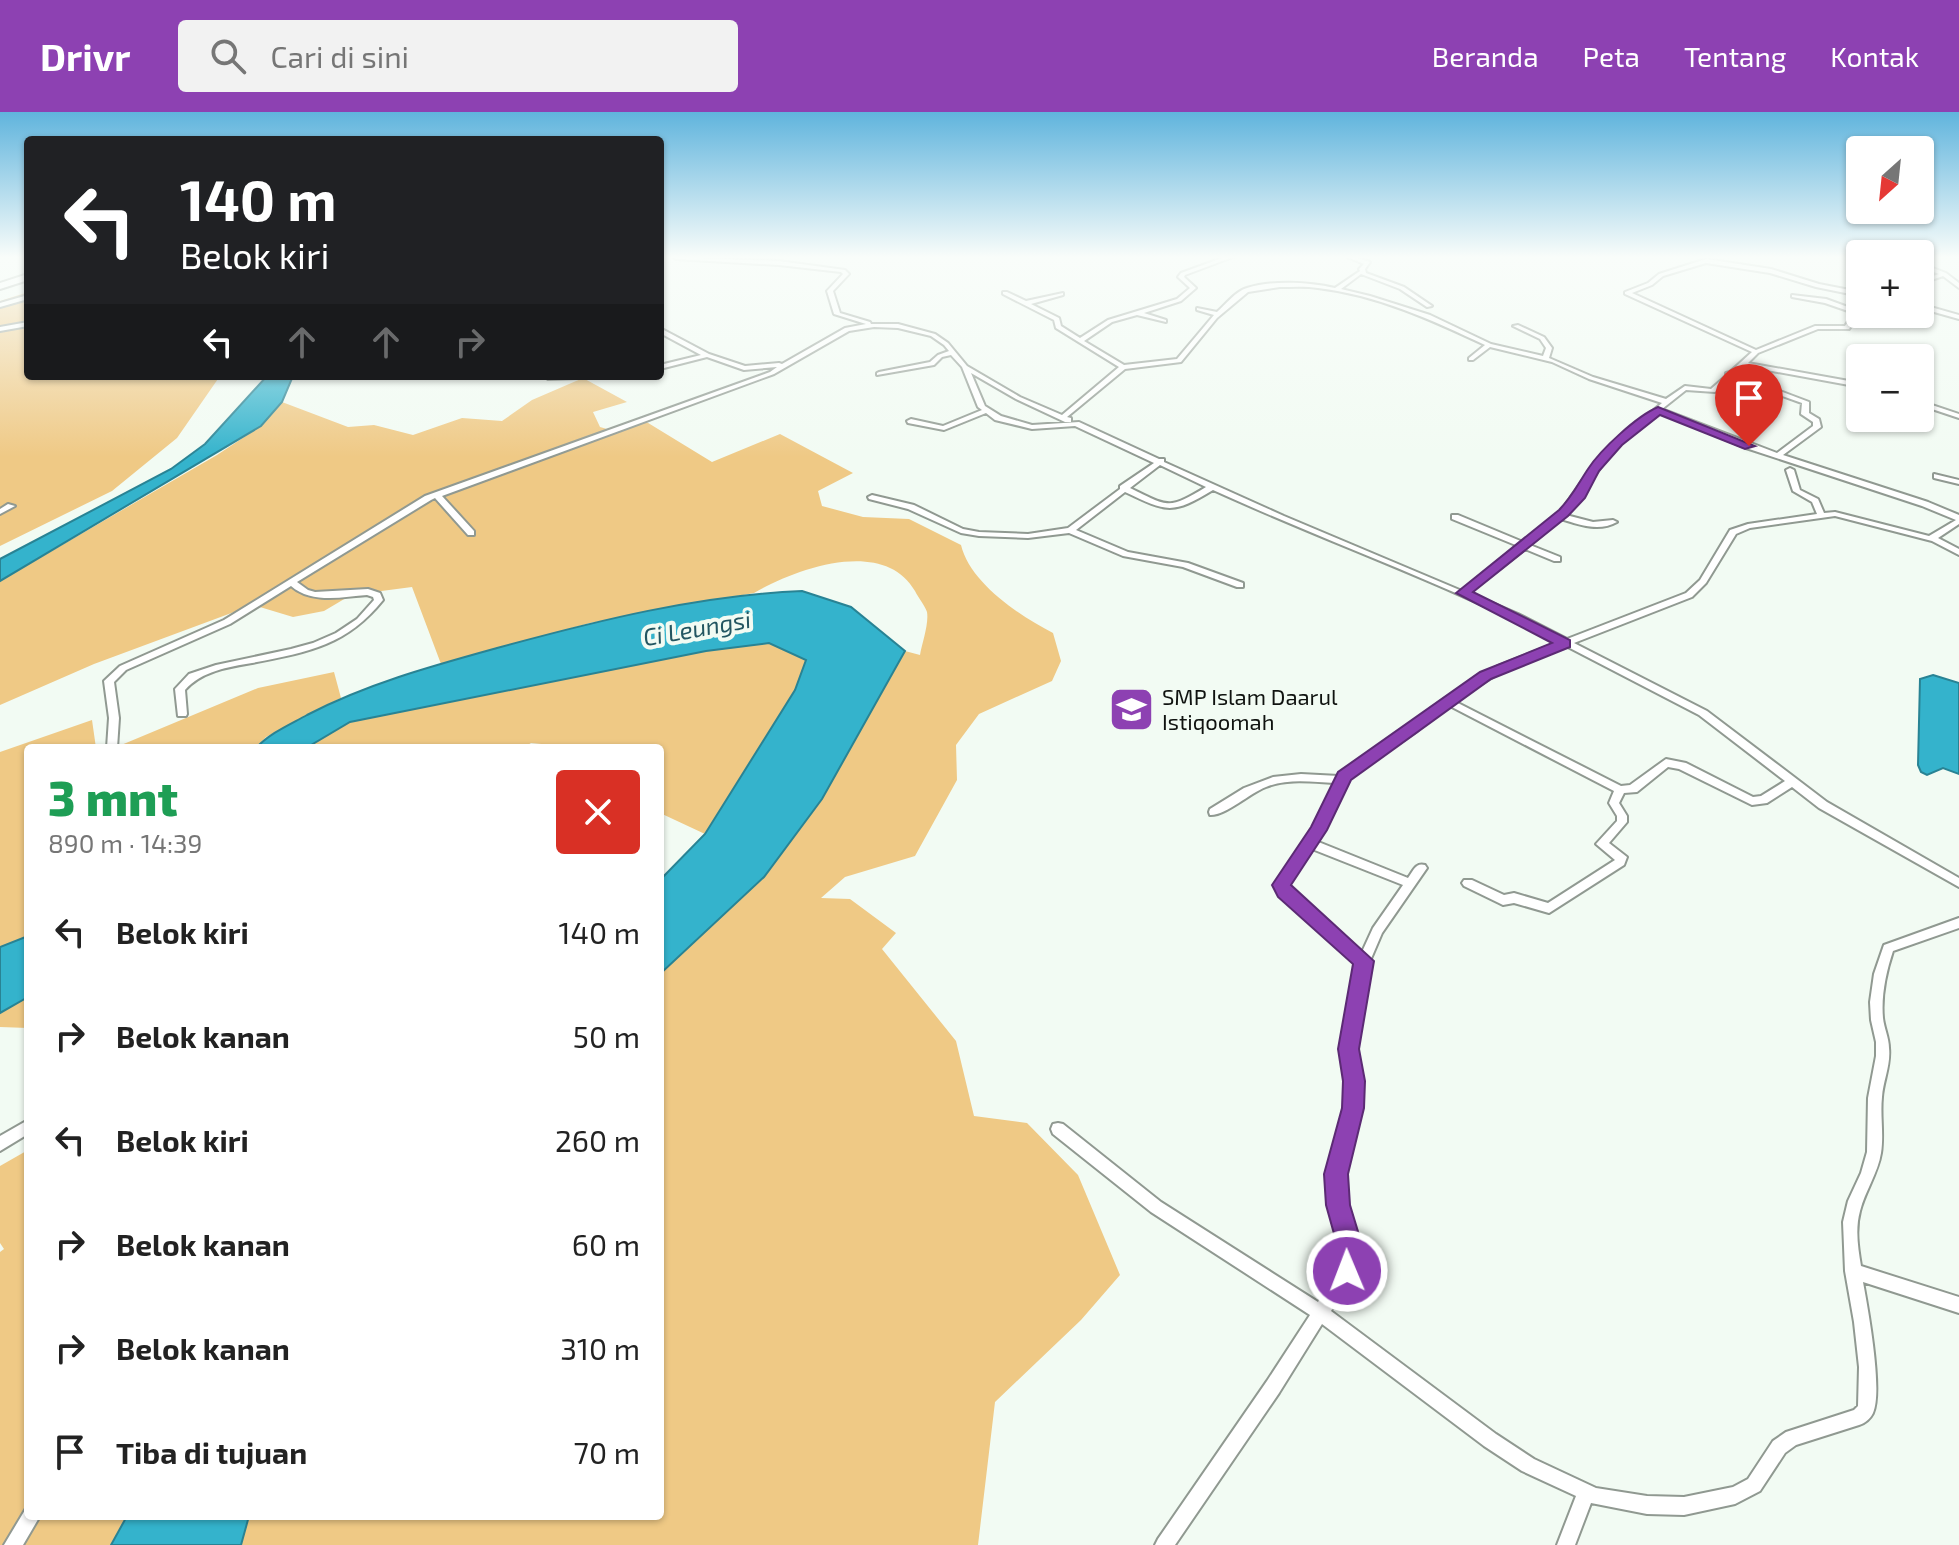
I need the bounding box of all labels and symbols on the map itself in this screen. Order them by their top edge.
north arrow [1846,136,1934,224]
pin [1715,364,1783,446]
water label: Ci Leungsi [640,604,753,651]
place label: SMP Islam Daarul Istiqoomah [1162,683,1338,734]
school or university icon: SMP Islam Daarul Istiqoomah [1107,686,1155,734]
position arrow [1305,1229,1389,1313]

